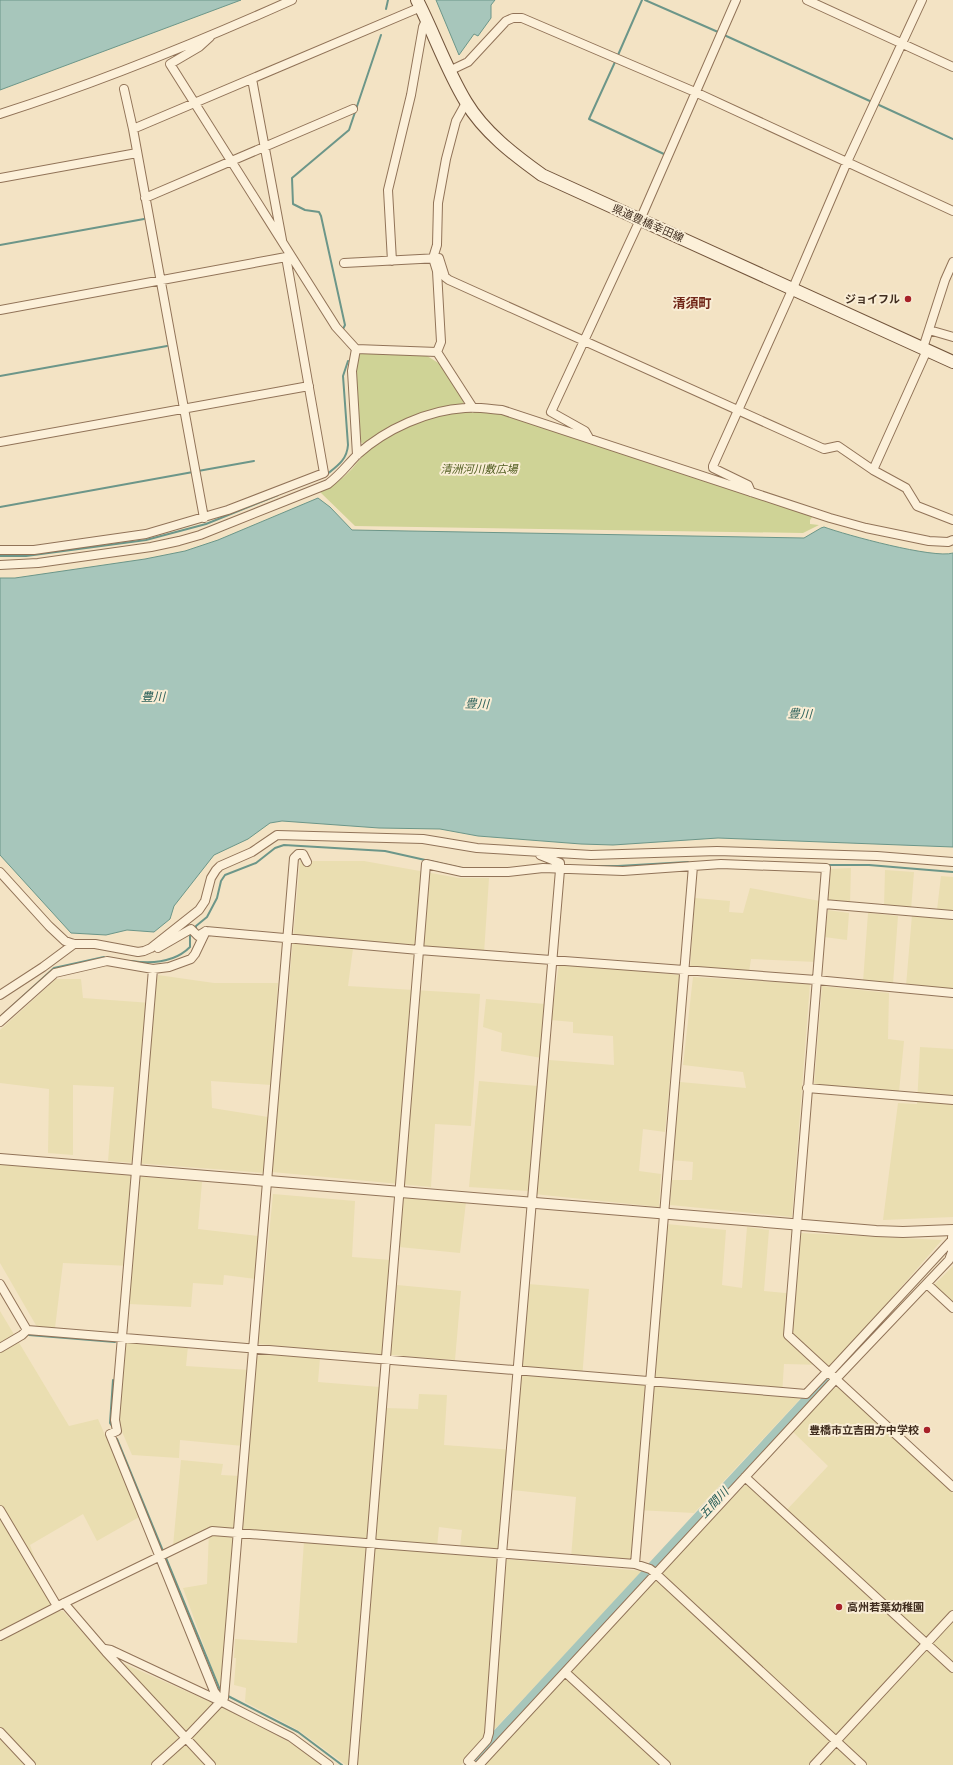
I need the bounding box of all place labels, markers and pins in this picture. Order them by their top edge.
place label: ジョイフル [845,290,900,306]
marker: ジョイフル [903,294,913,304]
place label: 豊橋市立吉田方中学校 [809,1421,919,1437]
marker: 豊橋市立吉田方中学校 [922,1425,932,1435]
place label: 高州若葉幼稚園 [847,1598,924,1614]
marker: 高州若葉幼稚園 [834,1602,844,1612]

